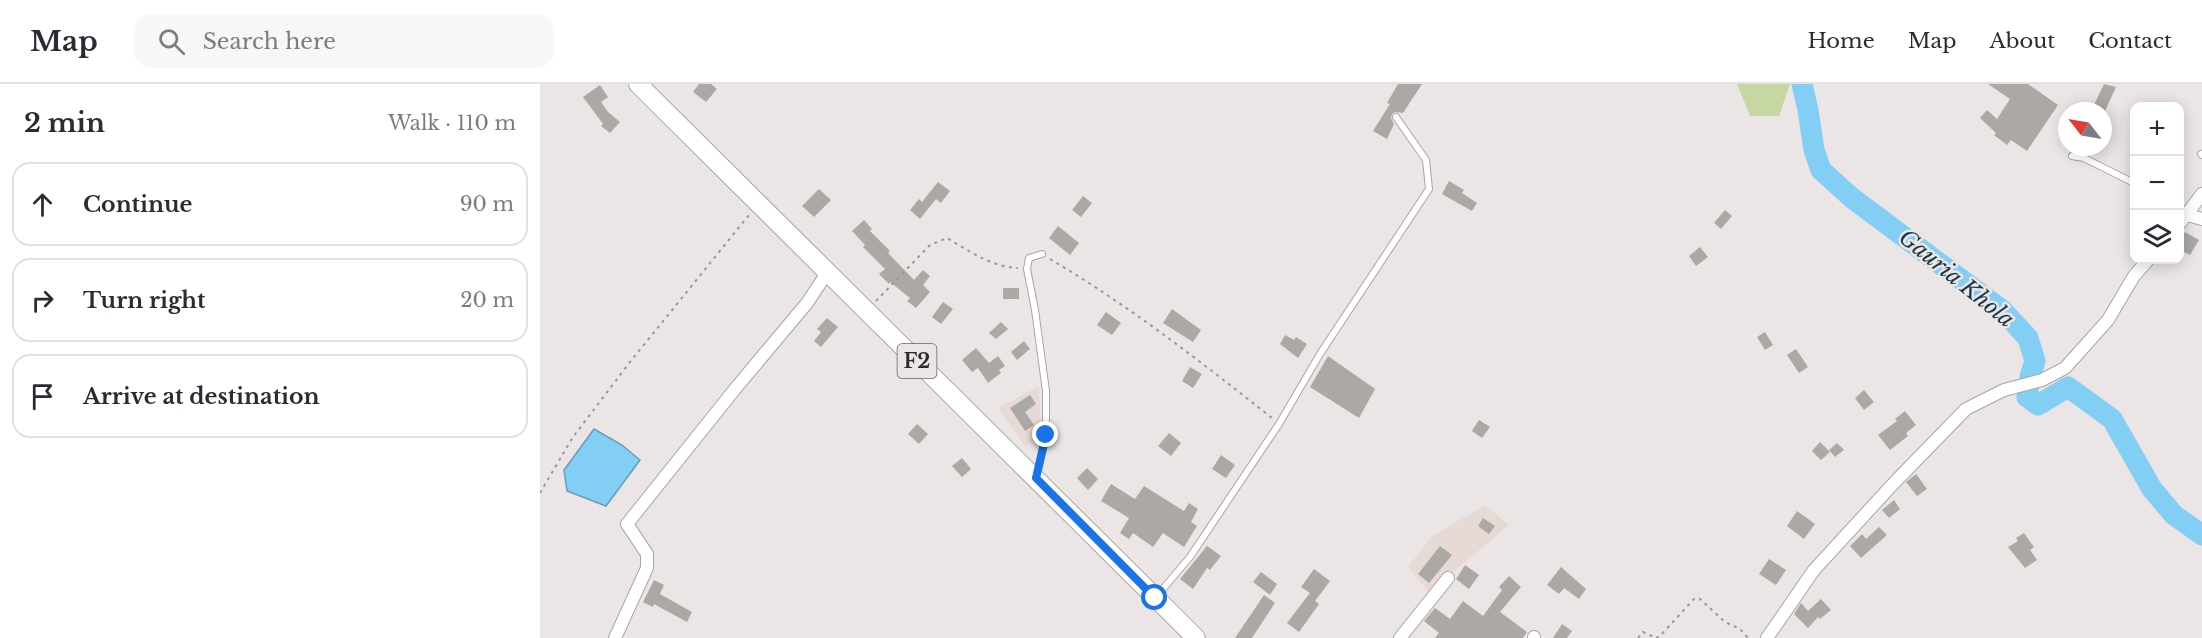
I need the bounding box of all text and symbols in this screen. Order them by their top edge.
search box [134,14,554,68]
text: Map [30,24,98,59]
icon: search [155,25,188,58]
text: Search here [203,28,336,55]
text: Home [1808,28,1875,54]
text: Map [1908,28,1956,54]
text: About [1989,28,2055,54]
text: Contact [2088,28,2172,54]
north arrow [2058,102,2112,156]
map controls [2130,102,2184,264]
button: + [2130,102,2184,156]
text: 2 min [24,107,105,139]
text: Walk · 110 m [388,111,516,135]
button: − [2130,156,2184,210]
icon: ahead [26,188,59,221]
text: Continue [83,191,192,218]
text: 90 m [460,192,514,216]
button: layers [2130,210,2184,264]
water label: Gauria Khola [1894,224,2020,333]
icon: right [26,284,59,317]
text: Turn right [83,287,205,314]
text: 20 m [460,288,514,312]
road number: F2 [898,344,937,378]
icon: arrive [26,380,59,413]
text: Arrive at destination [83,383,320,410]
route end [1032,421,1058,447]
route start [1141,584,1167,610]

